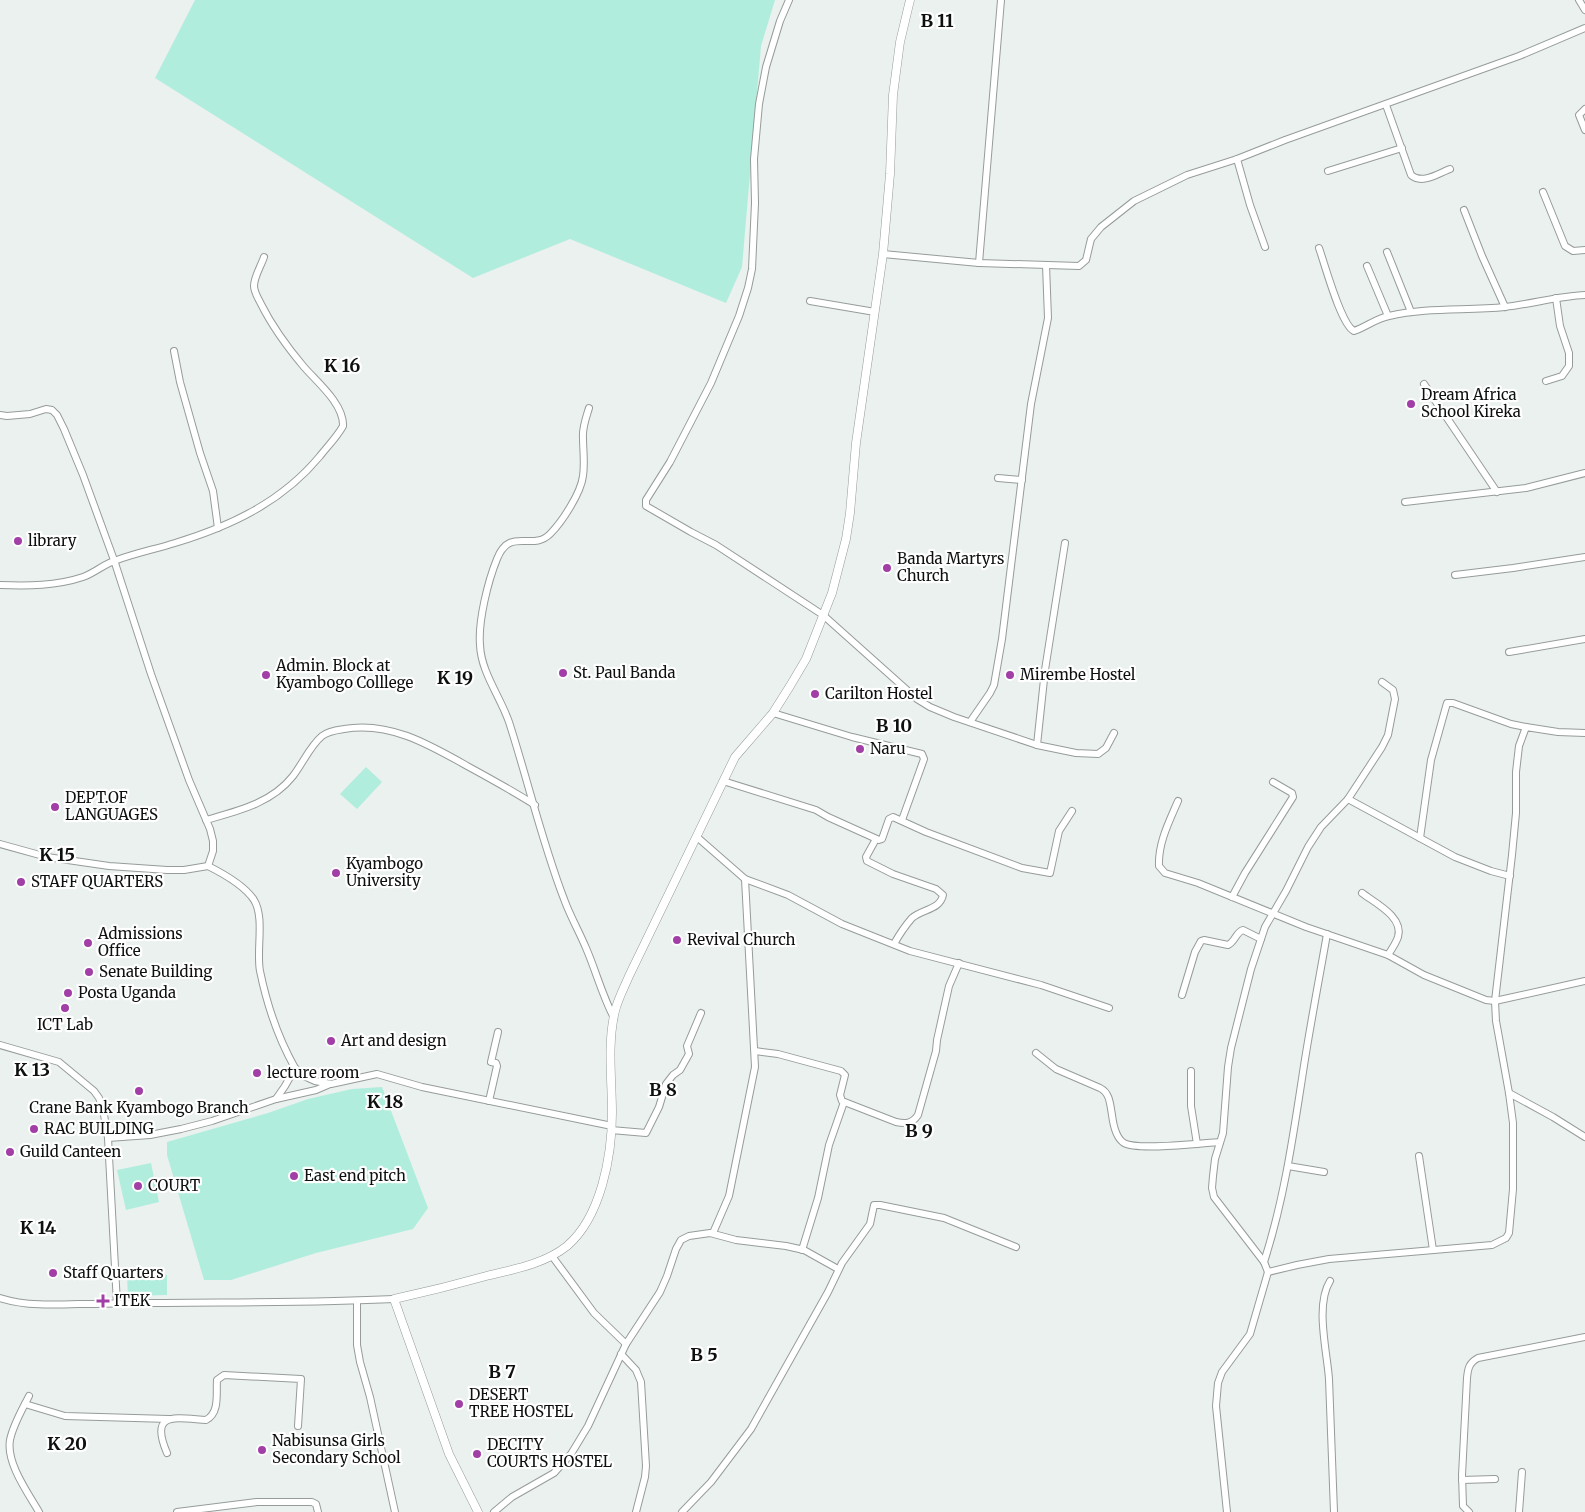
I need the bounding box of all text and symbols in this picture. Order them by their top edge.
district label: B 11 [920,9,954,32]
district label: K 16 [324,354,360,377]
place label: Dream Africa School Kireka [1421,385,1521,421]
marker: Dream Africa School Kireka [1405,398,1417,410]
place label: library [28,531,77,550]
marker: library [12,535,24,547]
place label: Banda Martyrs Church [897,549,1004,585]
marker: Banda Martyrs Church [881,562,893,574]
place label: Admin. Block at Kyambogo Colllege [275,656,414,692]
place label: St. Paul Banda [573,663,676,682]
place label: Mirembe Hostel [1020,665,1136,684]
district label: K 19 [437,666,473,689]
marker: St. Paul Banda [557,667,569,679]
marker: Admin. Block at Kyambogo Colllege [260,669,272,681]
marker: Mirembe Hostel [1004,669,1016,681]
place label: Carilton Hostel [825,684,933,703]
marker: Carilton Hostel [809,688,821,700]
district label: B 10 [876,714,912,737]
place label: Naru [870,739,906,758]
marker: Naru [854,743,866,755]
place label: DEPT.OF LANGUAGES [65,788,158,824]
marker: DEPT.OF LANGUAGES [49,801,61,813]
district label: K 15 [39,843,75,866]
place label: Kyambogo University [346,854,423,890]
marker: Kyambogo University [330,867,342,879]
place label: STAFF QUARTERS [31,872,163,891]
marker: STAFF QUARTERS [15,876,27,888]
place label: Admissions Office [97,924,183,960]
place label: Revival Church [687,930,796,949]
marker: Revival Church [671,934,683,946]
marker: Admissions Office [82,937,94,949]
place label: Senate Building [99,962,212,981]
marker: Senate Building [83,966,95,978]
place label: Posta Uganda [78,983,176,1002]
marker: Posta Uganda [62,987,74,999]
marker: ICT Lab [59,1002,71,1014]
place label: ICT Lab [37,1015,93,1034]
place label: Art and design [340,1031,447,1050]
marker: Art and design [325,1035,337,1047]
district label: K 13 [14,1058,50,1081]
place label: lecture room [267,1063,359,1082]
marker: lecture room [251,1067,263,1079]
district label: B 8 [649,1078,677,1101]
marker: Crane Bank Kyambogo Branch [133,1085,145,1097]
district label: K 18 [367,1090,403,1113]
place label: Crane Bank Kyambogo Branch [29,1098,249,1117]
place label: RAC BUILDING [44,1119,154,1138]
district label: B 9 [905,1119,933,1142]
marker: RAC BUILDING [28,1123,40,1135]
place label: Guild Canteen [20,1142,121,1161]
marker: Guild Canteen [4,1146,16,1158]
place label: East end pitch [304,1166,406,1185]
marker: East end pitch [288,1170,300,1182]
place label: COURT [148,1176,201,1195]
marker: COURT [132,1180,144,1192]
district label: K 14 [20,1216,57,1239]
place label: Staff Quarters [63,1263,164,1282]
marker: Staff Quarters [47,1267,59,1279]
place label: ITEK [114,1291,151,1310]
marker: ITEK [96,1294,110,1308]
district label: B 5 [690,1343,718,1366]
district label: B 7 [488,1360,516,1383]
place label: DESERT TREE HOSTEL [469,1385,574,1421]
marker: DESERT TREE HOSTEL [453,1398,465,1410]
place label: Nabisunsa Girls Secondary School [272,1431,401,1467]
district label: K 20 [47,1432,87,1455]
place label: DECITY COURTS HOSTEL [487,1435,613,1471]
marker: Nabisunsa Girls Secondary School [256,1444,268,1456]
marker: DECITY COURTS HOSTEL [471,1448,483,1460]

